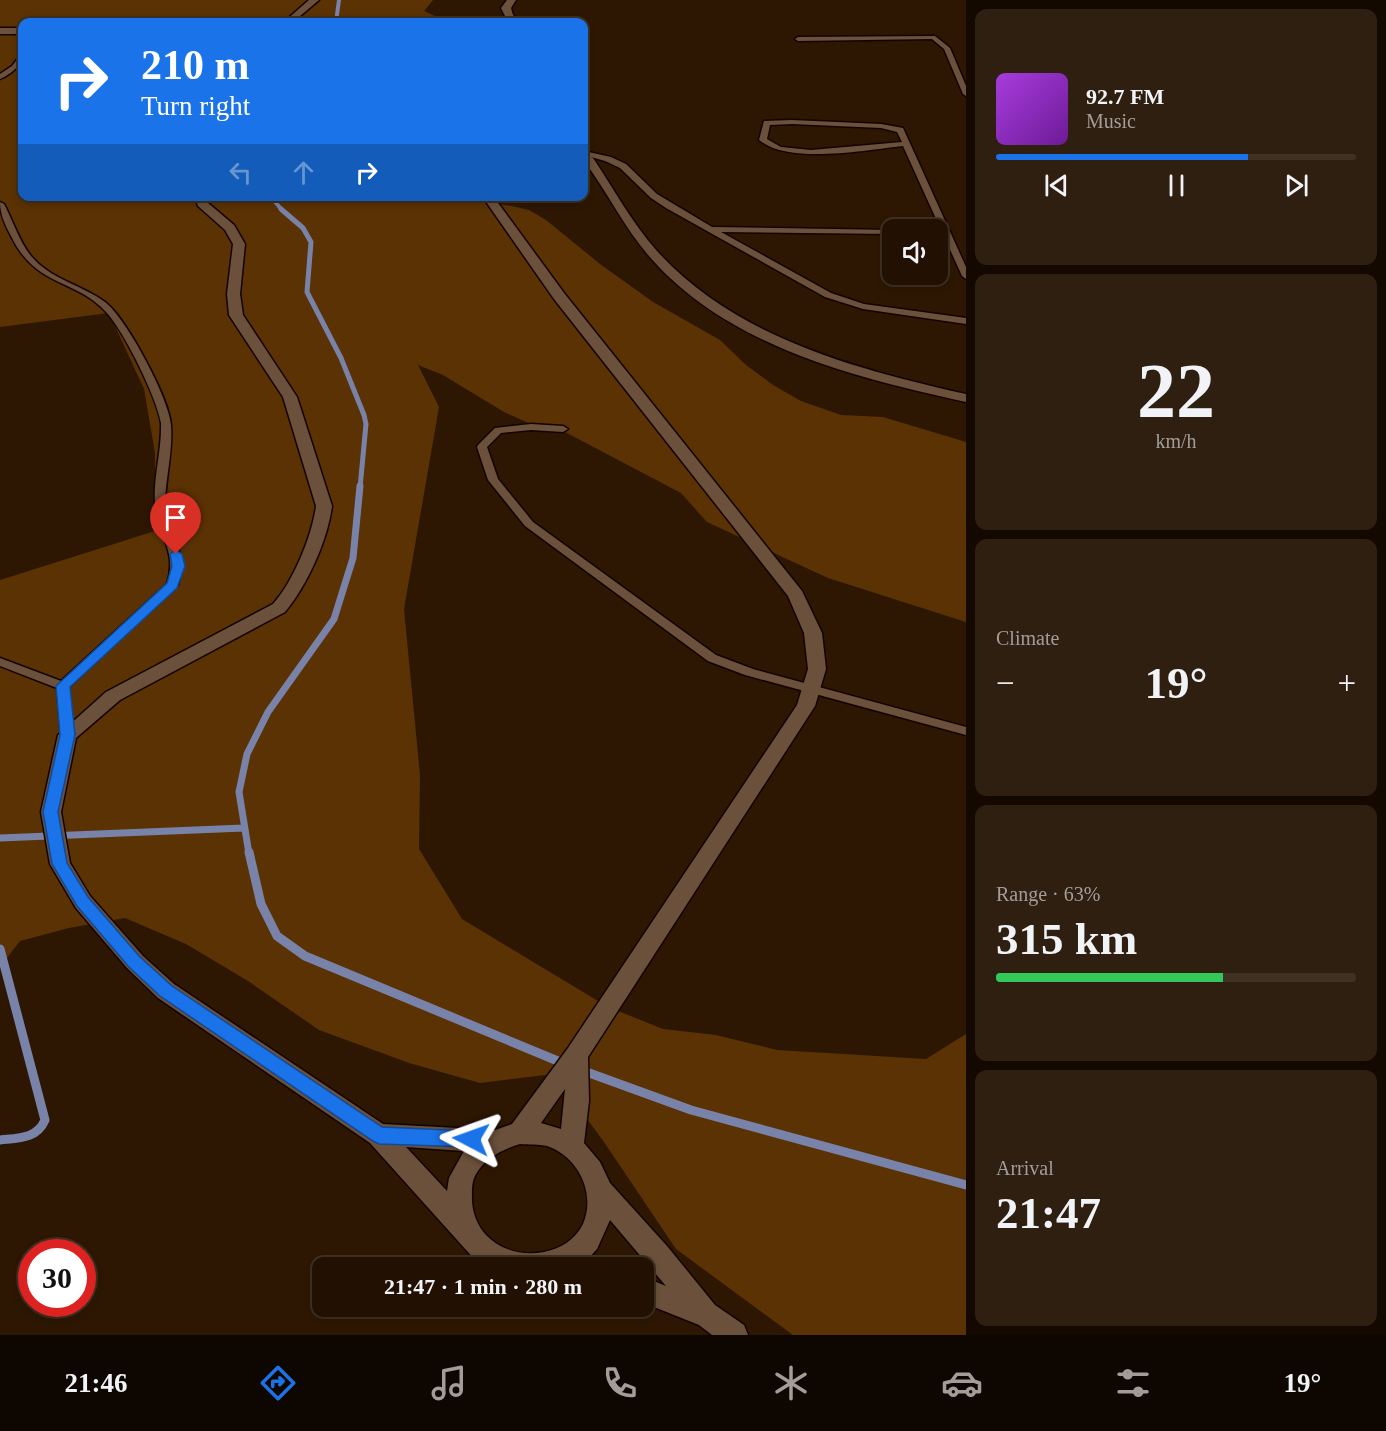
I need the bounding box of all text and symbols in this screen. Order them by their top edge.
icon: right [42,42,120,120]
text: 210 m [141,42,250,88]
text: 92.7 FM [1086,84,1164,109]
text: Turn right [141,91,250,121]
text: Music [1086,110,1136,132]
icon: left [224,156,257,189]
icon: ahead [287,156,320,189]
icon: right [350,156,383,189]
icon: previous [1040,169,1073,202]
icon: pause [1160,169,1193,202]
icon: next [1280,169,1313,202]
map controls [882,219,948,285]
button: sound [882,219,948,285]
text: 22 [1137,347,1215,434]
text: km/h [1155,430,1197,452]
pin [150,492,201,554]
icon: arrive [159,501,192,534]
text: Climate [996,627,1059,649]
text: 19° [1145,658,1208,708]
text: − [996,665,1015,701]
text: + [1337,665,1356,701]
text: Range · 63% [996,883,1100,905]
text: 315 km [996,914,1137,964]
position arrow [439,1107,503,1171]
text: Arrival [996,1157,1054,1179]
text: 21:47 [996,1188,1101,1238]
speed limit sign: 30 [18,1239,96,1317]
text: 21:47 · 1 min · 280 m [384,1274,582,1299]
icon: directions [257,1362,299,1404]
icon: music [428,1362,470,1404]
icon: phone [599,1362,641,1404]
icon: climate [770,1362,812,1404]
icon: car [941,1362,983,1404]
icon: filters [1112,1362,1154,1404]
text: 21:46 [65,1368,128,1398]
text: 19° [1284,1368,1321,1398]

